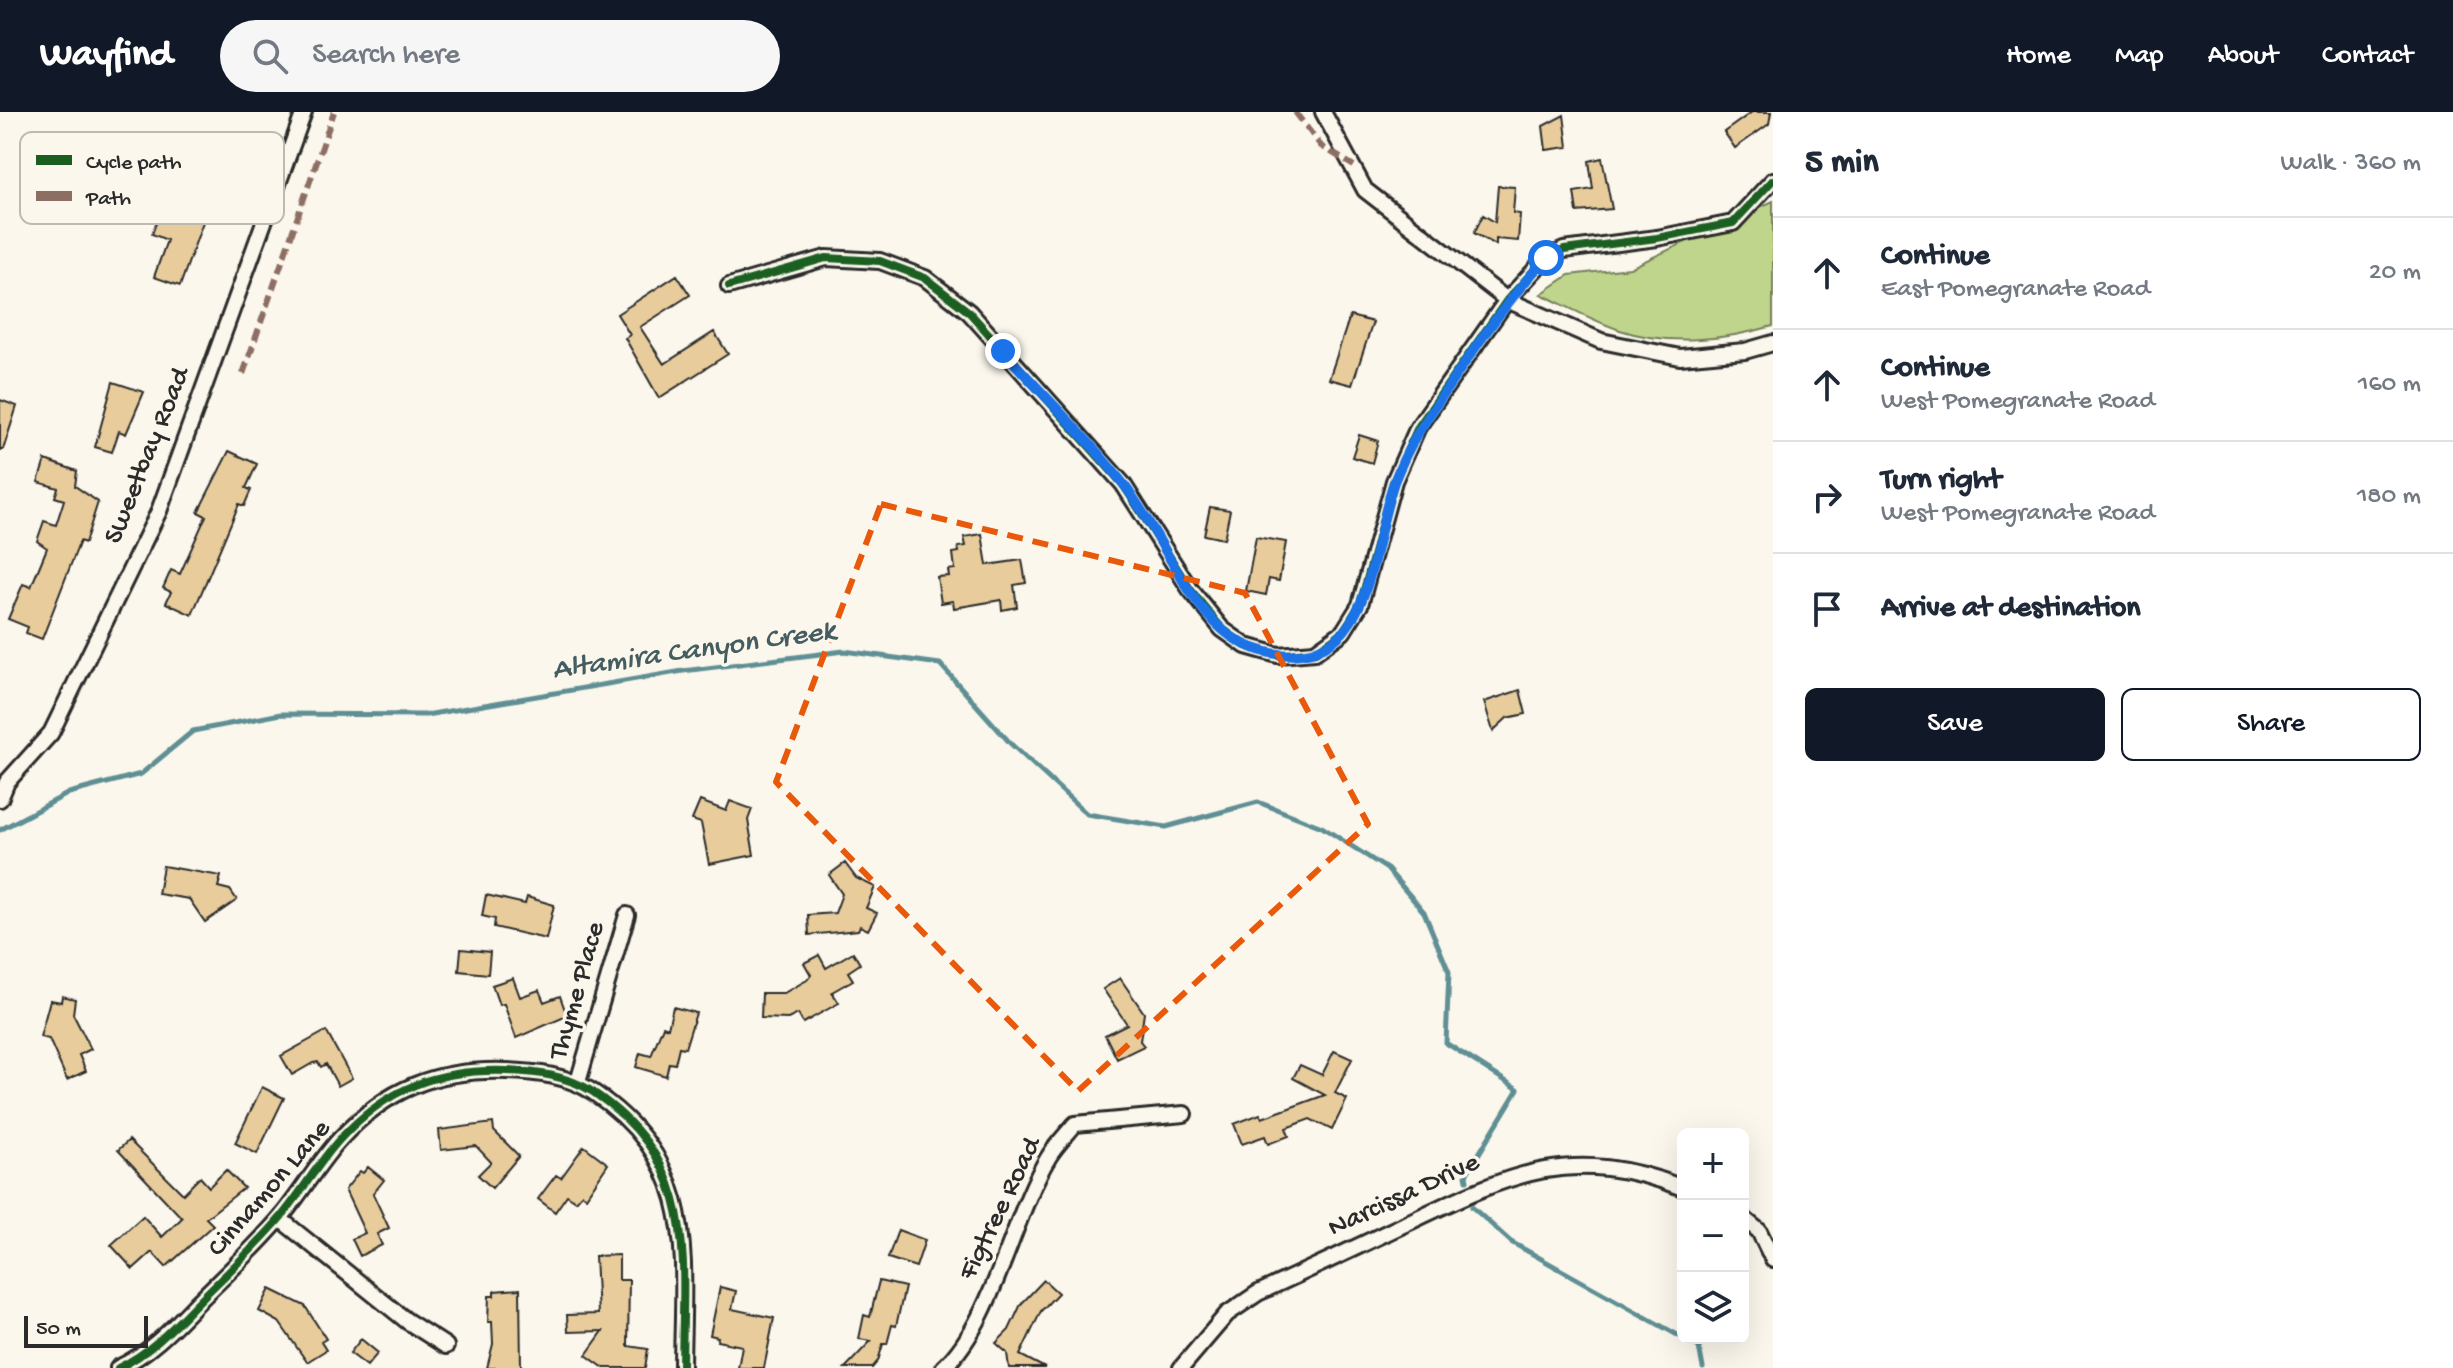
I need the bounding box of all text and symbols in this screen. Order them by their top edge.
search box [220,20,780,92]
text: Wayfind [40,34,172,78]
icon: search [248,34,292,78]
text: Search here [312,39,460,74]
text: Home [2006,40,2071,73]
text: Map [2115,40,2164,73]
text: About [2208,40,2278,73]
text: Contact [2322,40,2413,73]
legend [20,132,284,224]
text: 5 min [1805,144,1879,184]
text: Walk · 360 m [2281,149,2421,180]
text: Cycle path [86,151,182,177]
text: Path [85,187,131,213]
route start [1528,240,1564,276]
text: Continue [1881,240,1990,275]
icon: ahead [1805,251,1849,295]
text: 20 m [2369,258,2421,289]
text: East Pomegranate Road [1881,275,2150,306]
route end [985,333,1021,369]
text: Continue [1881,352,1990,387]
street label: Sweetbay Road [98,361,199,549]
icon: ahead [1805,363,1849,407]
text: 160 m [2358,370,2421,401]
text: West Pomegranate Road [1881,387,2155,418]
text: Turn right [1881,464,2001,499]
icon: right [1805,475,1849,519]
text: 180 m [2357,482,2421,513]
text: West Pomegranate Road [1881,499,2155,530]
icon: arrive [1805,587,1849,631]
text: Arrive at destination [1881,592,2141,627]
water label: Altamira Canyon Creek [550,614,840,689]
button: Save [1805,688,2105,761]
button: Share [2121,688,2421,761]
street label: Thyme Place [542,918,614,1066]
street label: Cinnamon Lane [201,1113,339,1264]
map controls [1677,1128,1749,1344]
button: + [1677,1128,1749,1200]
street label: Figtree Road [952,1130,1051,1287]
street label: Narcissa Drive [1323,1146,1485,1245]
button: − [1677,1200,1749,1272]
button: layers [1677,1272,1749,1344]
scale bar [24,1312,148,1348]
text: 50 m [36,1317,81,1343]

